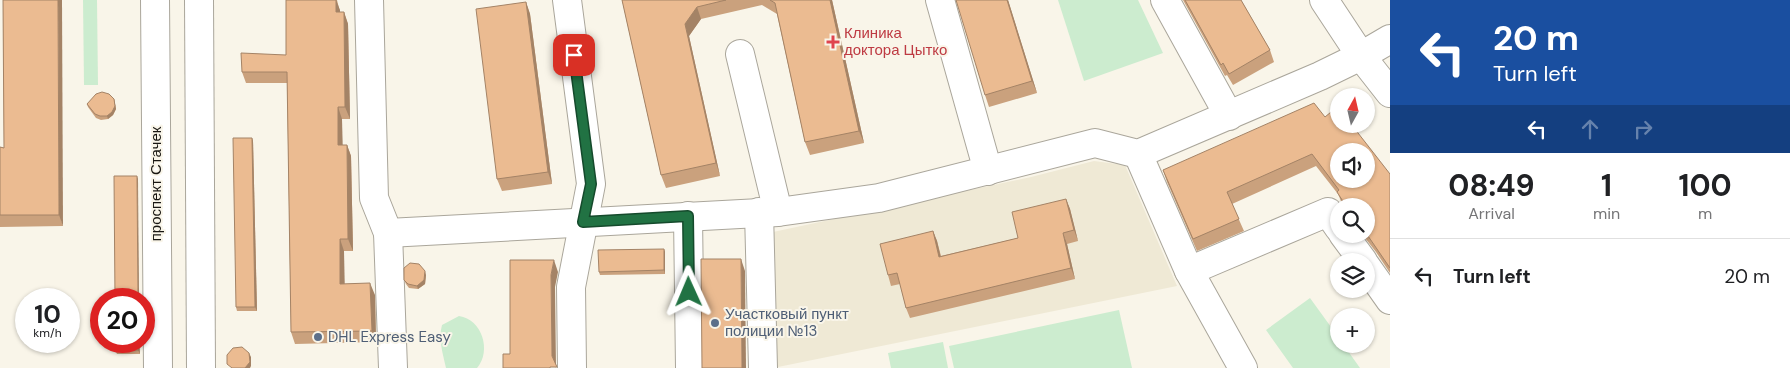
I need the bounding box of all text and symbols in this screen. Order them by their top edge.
text: 20 m [1493,15,1579,61]
icon: left [1410,20,1475,85]
place label: Клиника доктора Цытко [844,23,947,60]
pin [553,34,595,76]
marker: Клиника доктора Цытко [826,35,840,49]
icon: arrive [560,41,588,69]
text: Turn left [1493,59,1577,88]
north arrow [1330,88,1375,132]
map controls [1330,88,1375,353]
icon: left [1523,115,1551,143]
icon: ahead [1576,115,1604,143]
icon: right [1629,115,1657,143]
street label: проспект Стачек [146,126,166,241]
button: sound [1330,143,1375,188]
text: 08:49 [1448,166,1535,205]
text: 1 [1601,166,1612,205]
text: 100 [1679,166,1732,205]
button: search [1330,198,1375,243]
text: Arrival [1468,203,1515,224]
text: min [1593,203,1620,224]
text: m [1698,203,1712,224]
button: layers [1330,253,1375,298]
icon: left [1410,262,1438,290]
text: Turn left [1453,264,1531,289]
text: 20 m [1724,264,1770,289]
position arrow [662,265,714,317]
speed limit sign: 20 [90,288,155,353]
text: 10 [34,298,61,331]
place label: Участковый пункт полиции №13 [725,304,849,341]
button: + [1330,308,1375,353]
marker: Участковый пункт полиции №13 [709,317,721,329]
text: km/h [33,325,62,341]
place label: DHL Express Easy [328,327,451,347]
marker: DHL Express Easy [312,331,324,343]

